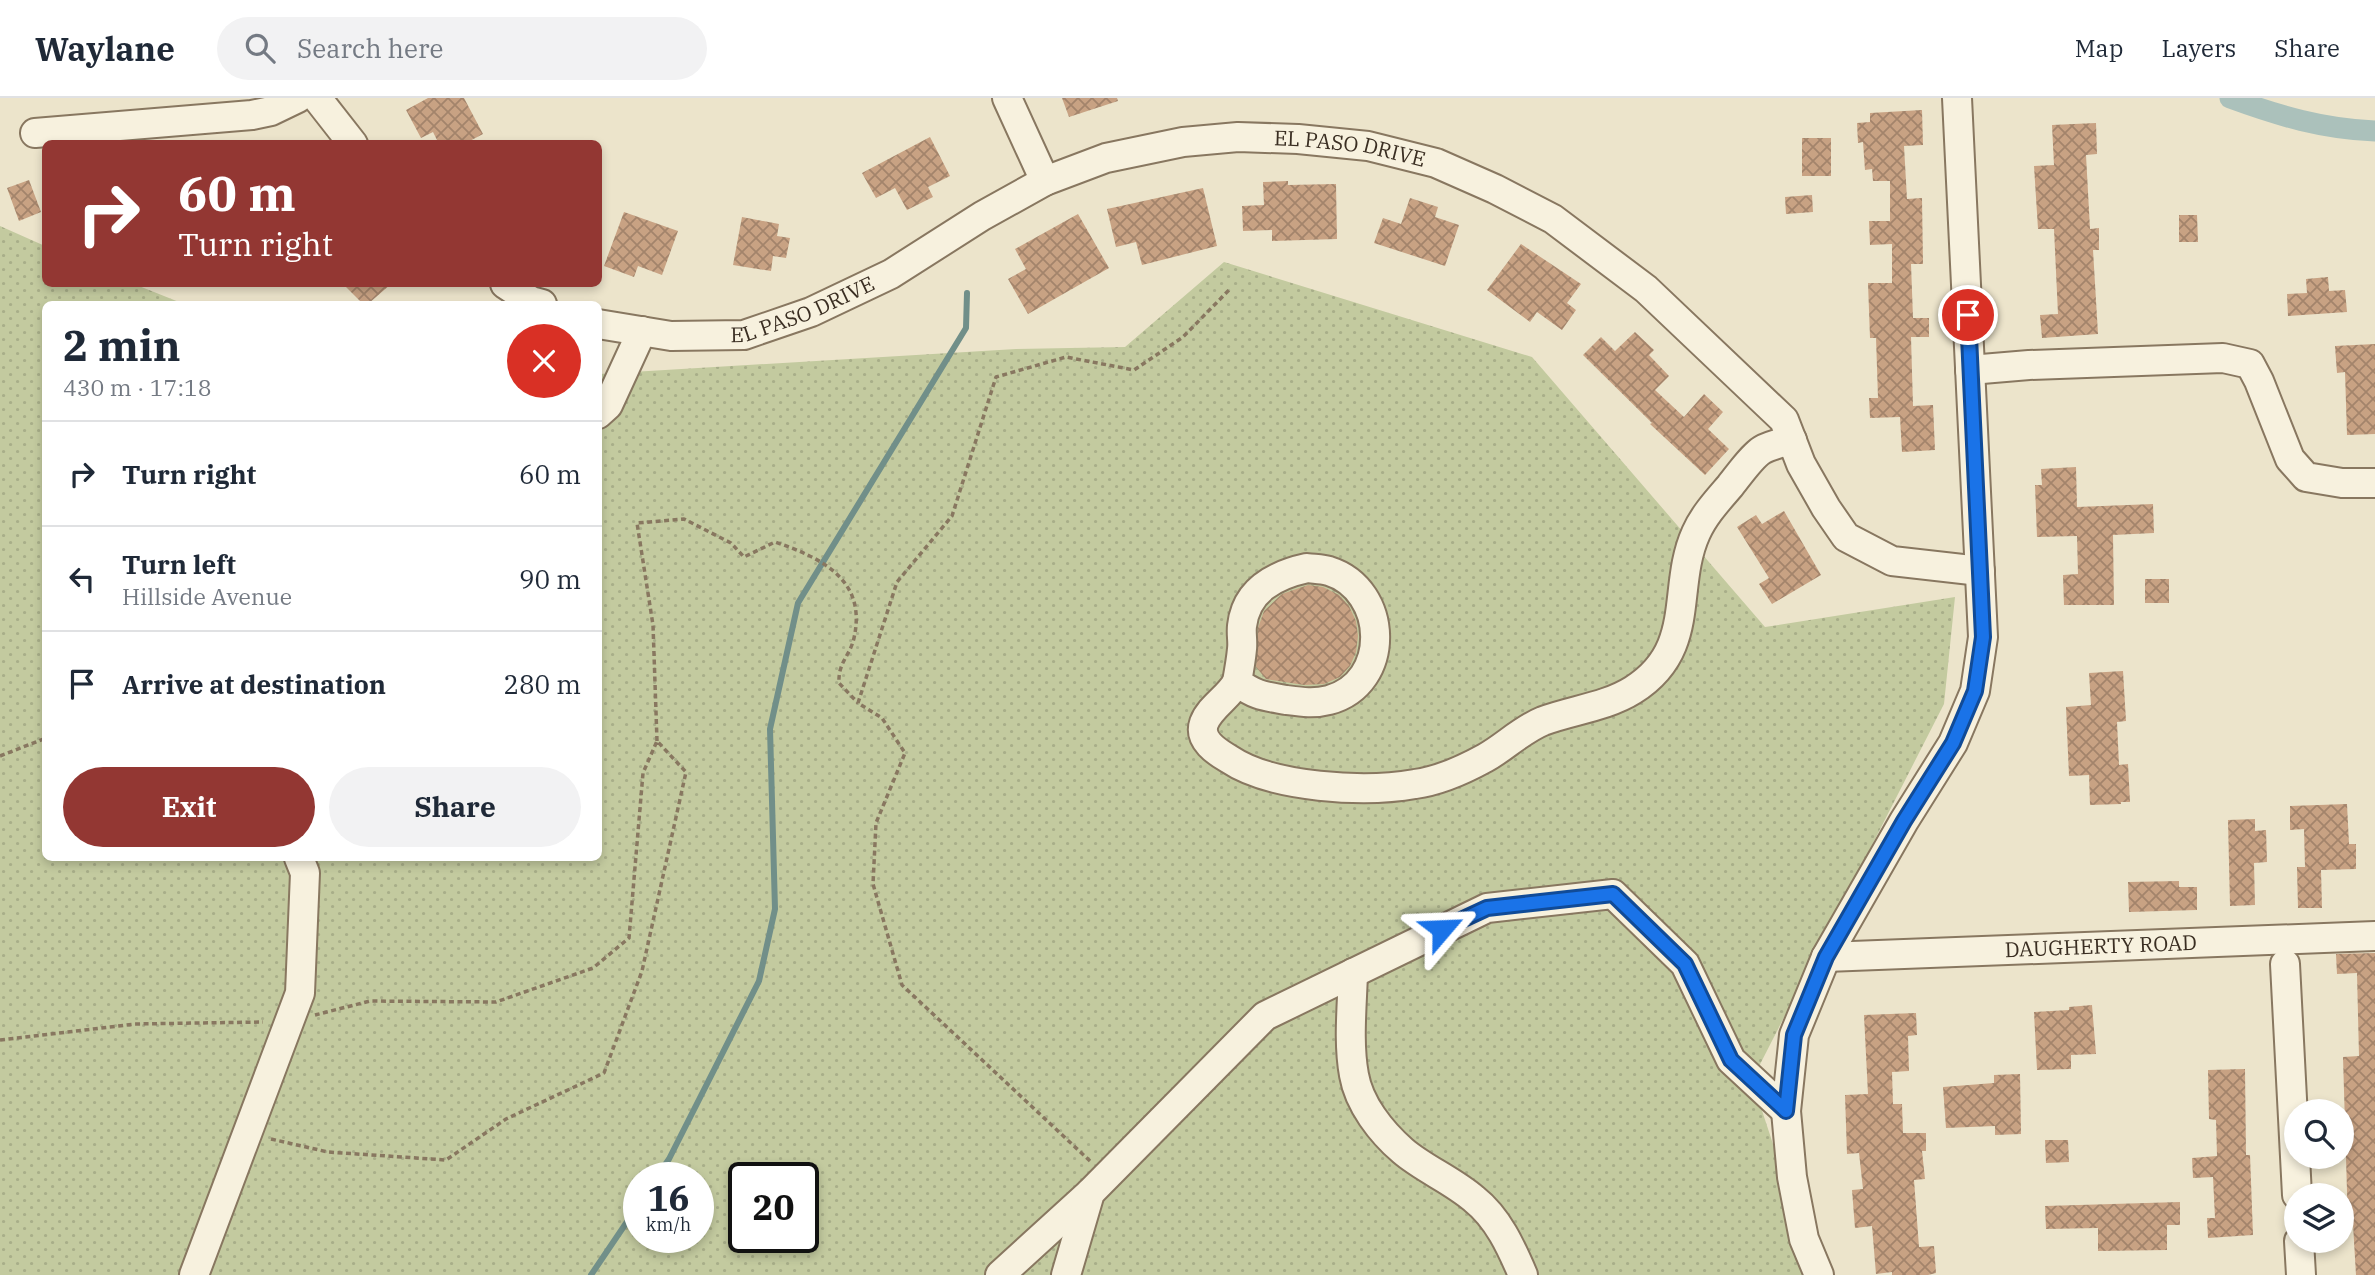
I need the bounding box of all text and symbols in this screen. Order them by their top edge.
search box [217,17,707,80]
text: Waylane [35,27,175,70]
icon: search [241,29,279,67]
text: Search here [297,31,443,65]
text: Map [2075,32,2123,64]
text: Layers [2161,32,2236,64]
text: Share [2274,32,2340,64]
street label: EL PASO DRIVE [1273,123,1429,173]
text: 60 m [178,161,296,224]
icon: right [63,168,154,259]
text: Turn right [178,223,333,265]
street label: EL PASO DRIVE [730,269,879,348]
pin [1938,285,1998,345]
icon: arrive [1949,296,1987,334]
text: 2 min [63,318,181,373]
button: close [507,324,581,398]
text: 430 m · 17:18 [63,372,212,402]
icon: right [63,455,101,493]
text: Turn right [122,457,256,491]
text: 60 m [519,457,581,491]
text: Turn left [122,547,236,581]
icon: left [63,560,101,598]
text: 90 m [519,562,581,596]
text: Hillside Avenue [122,581,292,611]
icon: arrive [63,665,101,703]
text: Arrive at destination [122,667,386,701]
text: 280 m [503,667,581,701]
button: Exit [63,767,315,847]
button: Share [329,767,581,847]
position arrow [1405,892,1479,966]
street label: DAUGHERTY ROAD [2004,928,2197,963]
map controls [2284,1099,2354,1253]
button: search [2284,1099,2354,1169]
speed limit sign: 20 [728,1162,819,1253]
text: 16 [647,1175,690,1221]
button: layers [2284,1183,2354,1253]
text: km/h [646,1213,691,1236]

